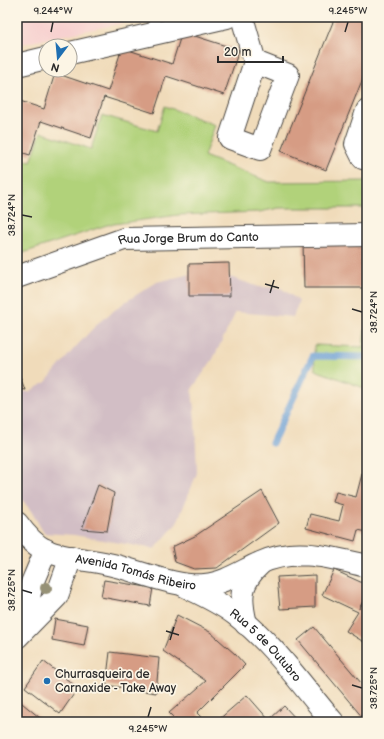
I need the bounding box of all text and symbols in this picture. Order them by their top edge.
text: 9.244°W [34,5,73,17]
text: 9.245°W [329,5,367,17]
north arrow [38,38,78,78]
scale bar [218,38,283,64]
text: 20 m [224,45,251,60]
text: N [50,60,61,75]
text: 38.724°N [6,194,18,236]
street label: Rua Jorge Brum do Canto [116,230,259,248]
text: 38.724°N [368,291,380,333]
street label: Avenida Tomás Ribeiro [74,552,197,593]
text: 38.725°N [6,569,18,611]
street label: Rua 5 de Outubro [226,606,304,685]
place label: Churrasqueira de Carnaxide - Take Away [55,667,177,696]
text: 38.725°N [368,667,380,709]
marker: Churrasqueira de Carnaxide - Take Away [42,676,52,686]
text: 9.245°W [129,723,167,735]

